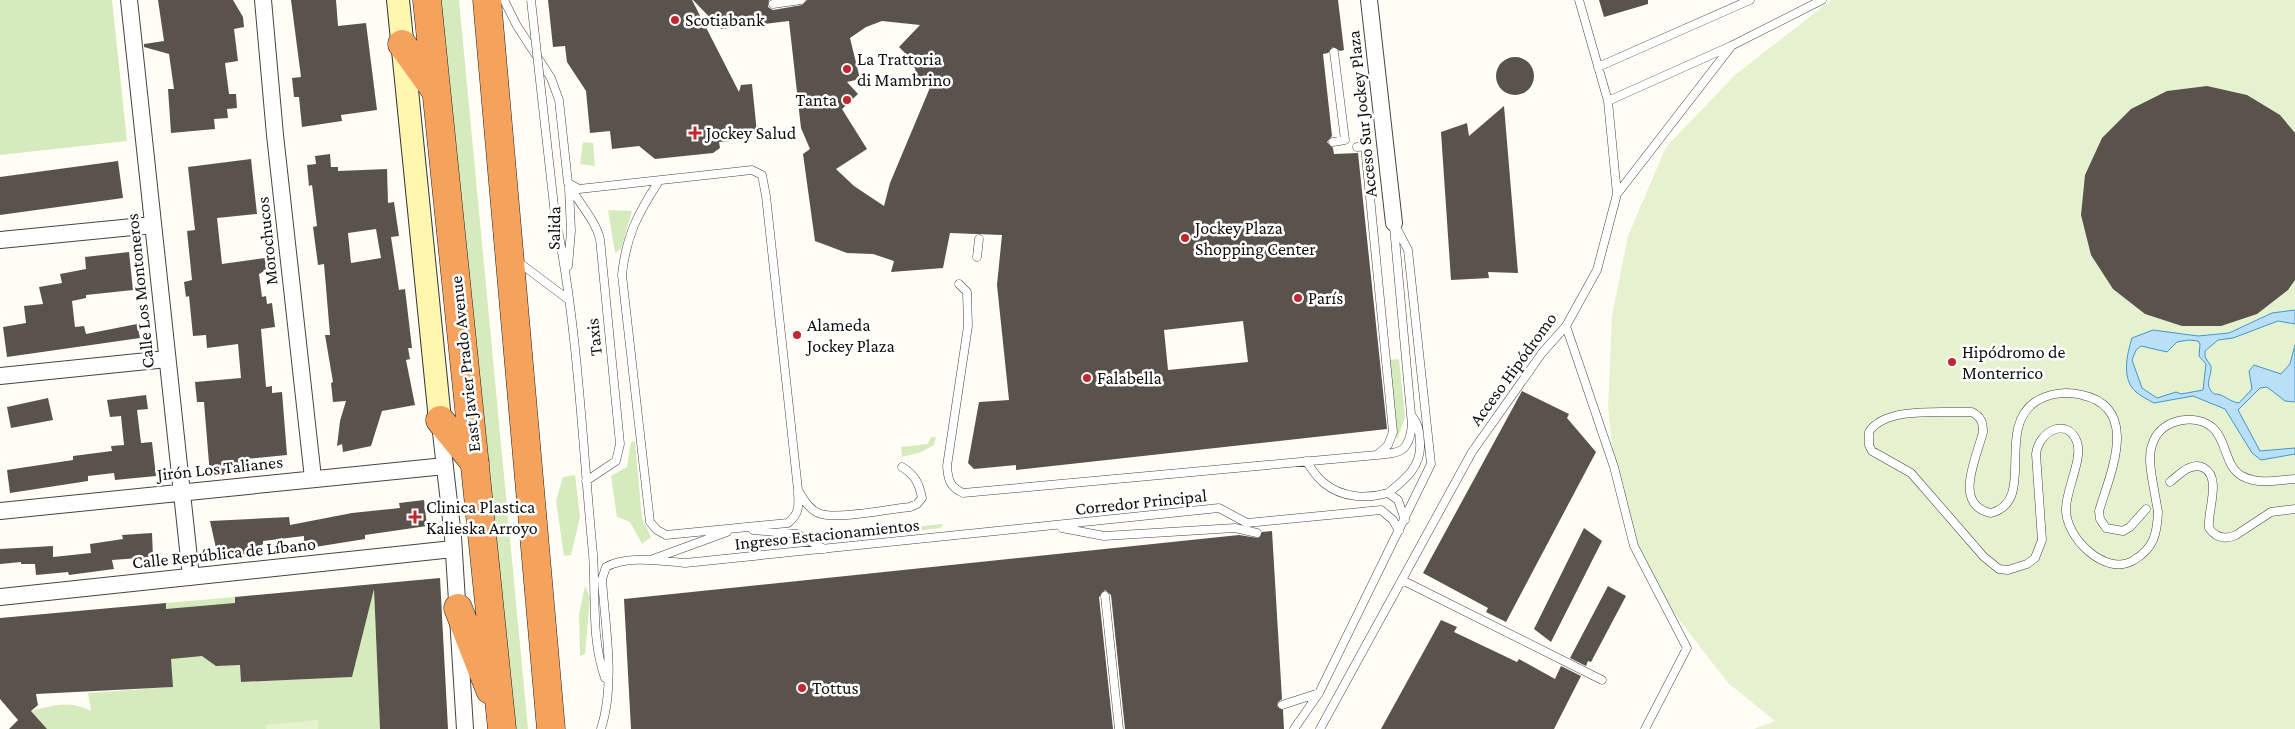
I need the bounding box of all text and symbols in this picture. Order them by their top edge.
place label: Scotiabank [685,10,765,30]
marker: Scotiabank [669,14,681,26]
street label: Acceso Sur Jockey Plaza [1343,30,1381,198]
place label: La Trattoria di Mambrino [857,49,951,90]
marker: La Trattoria di Mambrino [841,63,853,75]
place label: Tanta [796,90,837,110]
marker: Tanta [841,94,853,106]
place label: Jockey Salud [704,123,797,143]
marker: Jockey Salud [688,126,702,140]
street label: Morochucos [252,196,282,286]
street label: Salida [544,206,564,250]
street label: Calle Los Montoneros [122,212,158,370]
place label: Jockey Plaza Shopping Center [1193,218,1316,259]
marker: Jockey Plaza Shopping Center [1179,232,1191,244]
street label: East Javier Prado Avenue [446,275,484,453]
place label: París [1308,288,1343,308]
marker: París [1292,292,1304,304]
street label: Acceso Hipódromo [1465,308,1561,429]
place label: Alameda Jockey Plaza [805,315,895,356]
street label: Taxis [582,317,606,357]
marker: Alameda Jockey Plaza [791,329,803,341]
place label: Hipódromo de Monterrico [1962,342,2066,383]
marker: Hipódromo de Monterrico [1946,356,1958,368]
place label: Falabella [1097,368,1162,388]
marker: Falabella [1081,372,1093,384]
street label: Jirón Los Talianes [154,451,284,485]
street label: Corredor Principal [1074,485,1208,519]
place label: Clinica Plastica Kalieska Arroyo [426,497,538,538]
marker: Clinica Plastica Kalieska Arroyo [408,510,422,524]
street label: Ingreso Estacionamientos [734,514,920,554]
street label: Calle República de Líbano [131,533,317,573]
place label: Tottus [812,678,859,698]
marker: Tottus [796,682,808,694]

